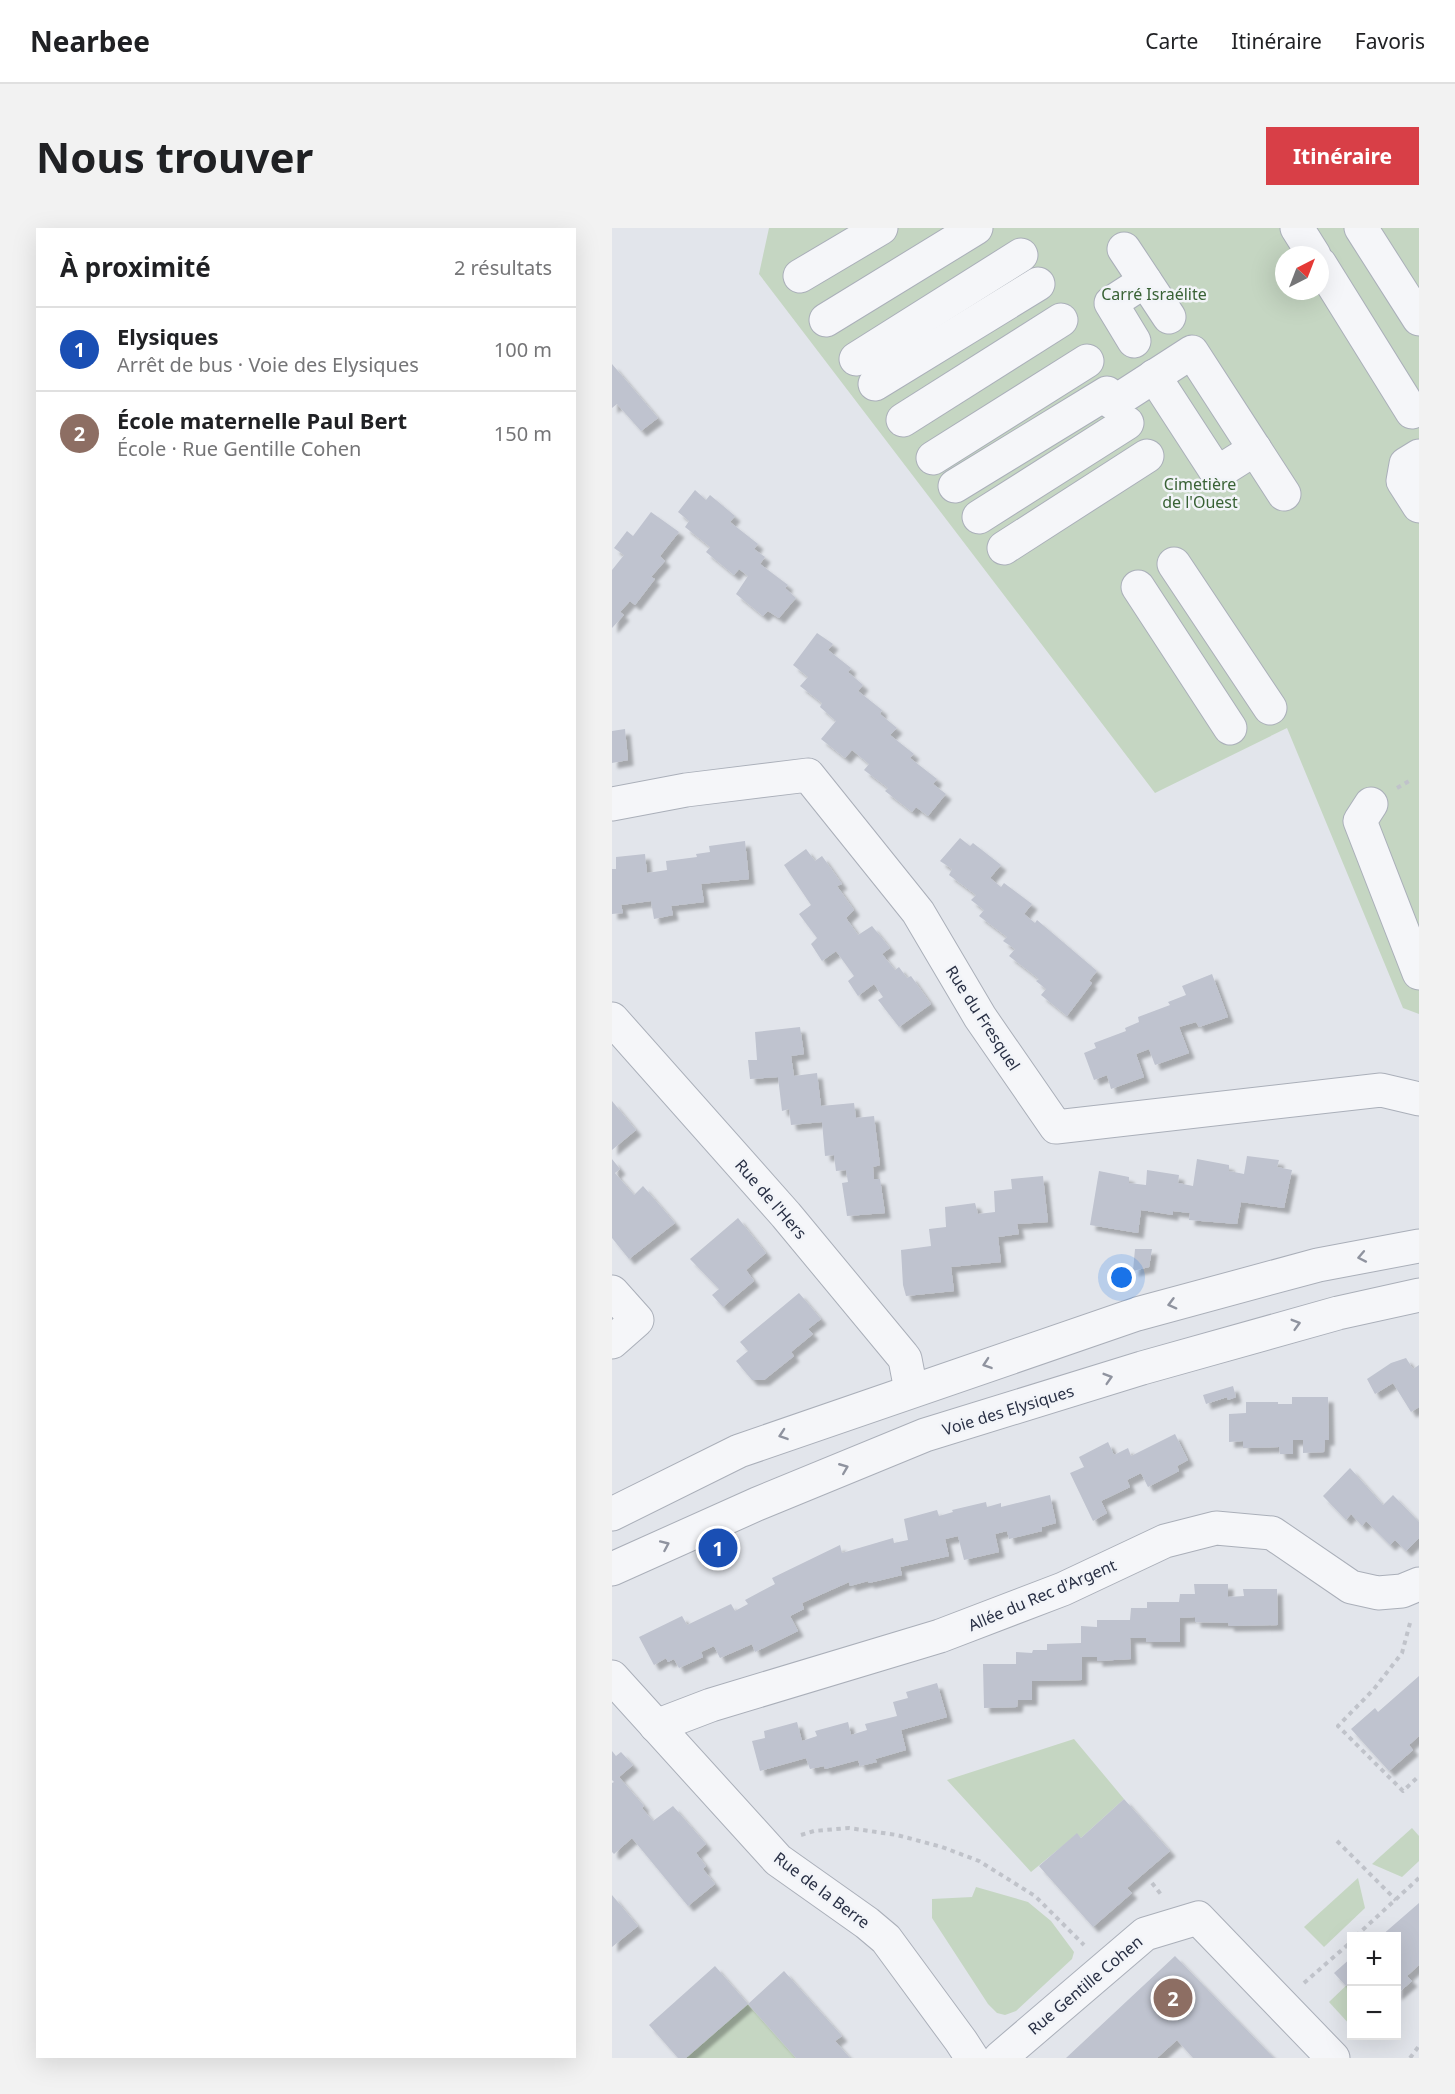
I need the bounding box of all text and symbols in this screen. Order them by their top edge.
text: Nearbee [30,22,150,60]
text: Carte [1145,27,1198,55]
text: Itinéraire [1231,27,1322,55]
text: Favoris [1355,27,1425,55]
button: Itinéraire [1266,127,1419,185]
text: Nous trouver [36,128,313,185]
north arrow [1275,246,1329,300]
text: À proximité [60,249,211,285]
text: 2 résultats [454,254,552,281]
park label: Carré Israélite [1101,283,1207,305]
text: Elysiques [117,321,218,351]
text: 1 [74,336,85,363]
text: 100 m [494,336,552,363]
text: Arrêt de bus · Voie des Elysiques [117,351,419,378]
text: École maternelle Paul Bert [117,405,407,435]
text: 2 [74,420,85,447]
text: 150 m [494,420,552,447]
text: École · Rue Gentille Cohen [117,435,361,462]
park label: Cimetière de l'Ouest [1162,473,1238,513]
street label: Rue du Fresquel [941,961,1025,1075]
street label: Rue de l'Hers [730,1154,812,1244]
one-way arrow [1357,1250,1367,1263]
your location [1107,1263,1136,1292]
one-way arrow [1168,1297,1178,1310]
one-way arrow [1291,1319,1301,1332]
one-way arrow [982,1357,993,1370]
one-way arrow [1102,1373,1113,1385]
street label: Voie des Elysiques [940,1380,1076,1440]
one-way arrow [778,1428,789,1441]
one-way arrow [838,1463,849,1475]
pin: 1 [698,1526,738,1570]
one-way arrow [659,1540,670,1552]
street label: Allée du Rec d'Argent [965,1554,1120,1636]
street label: Rue de la Berre [770,1847,874,1933]
street label: Rue Gentille Cohen [1023,1930,1147,2040]
map controls [1347,1932,1401,2040]
button: + [1347,1932,1401,1986]
pin: 2 [1154,1976,1192,2020]
button: − [1347,1986,1401,2040]

